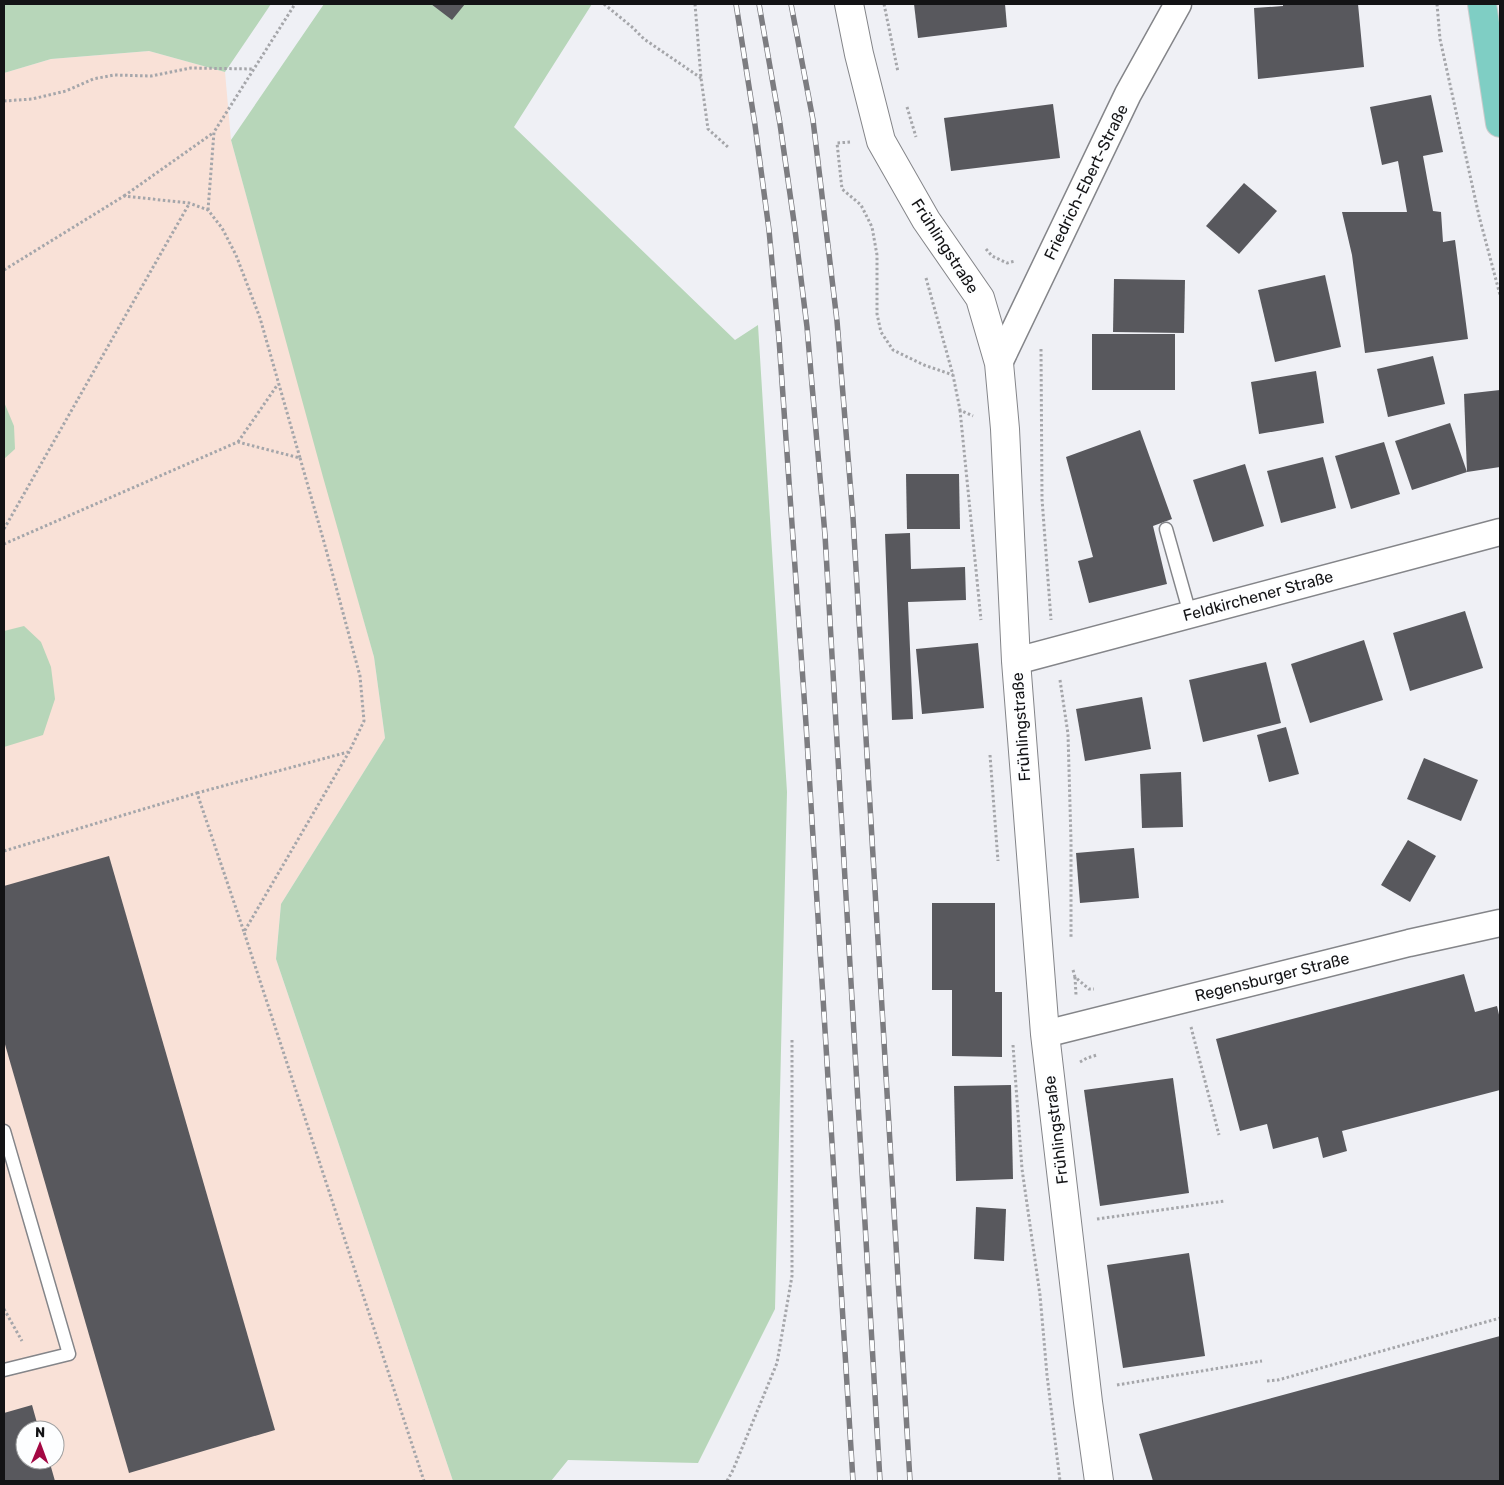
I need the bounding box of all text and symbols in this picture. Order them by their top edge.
street label: Friedrich-Ebert-Straße [1040,101,1132,263]
street label: Frühlingstraße [907,195,983,297]
street label: Feldkirchener Straße [1181,567,1335,625]
street label: Frühlingstraße [1008,672,1034,782]
street label: Regensburger Straße [1193,949,1351,1005]
street label: Frühlingstraße [1040,1075,1072,1185]
north arrow [15,1420,65,1470]
text: N [35,1424,45,1441]

